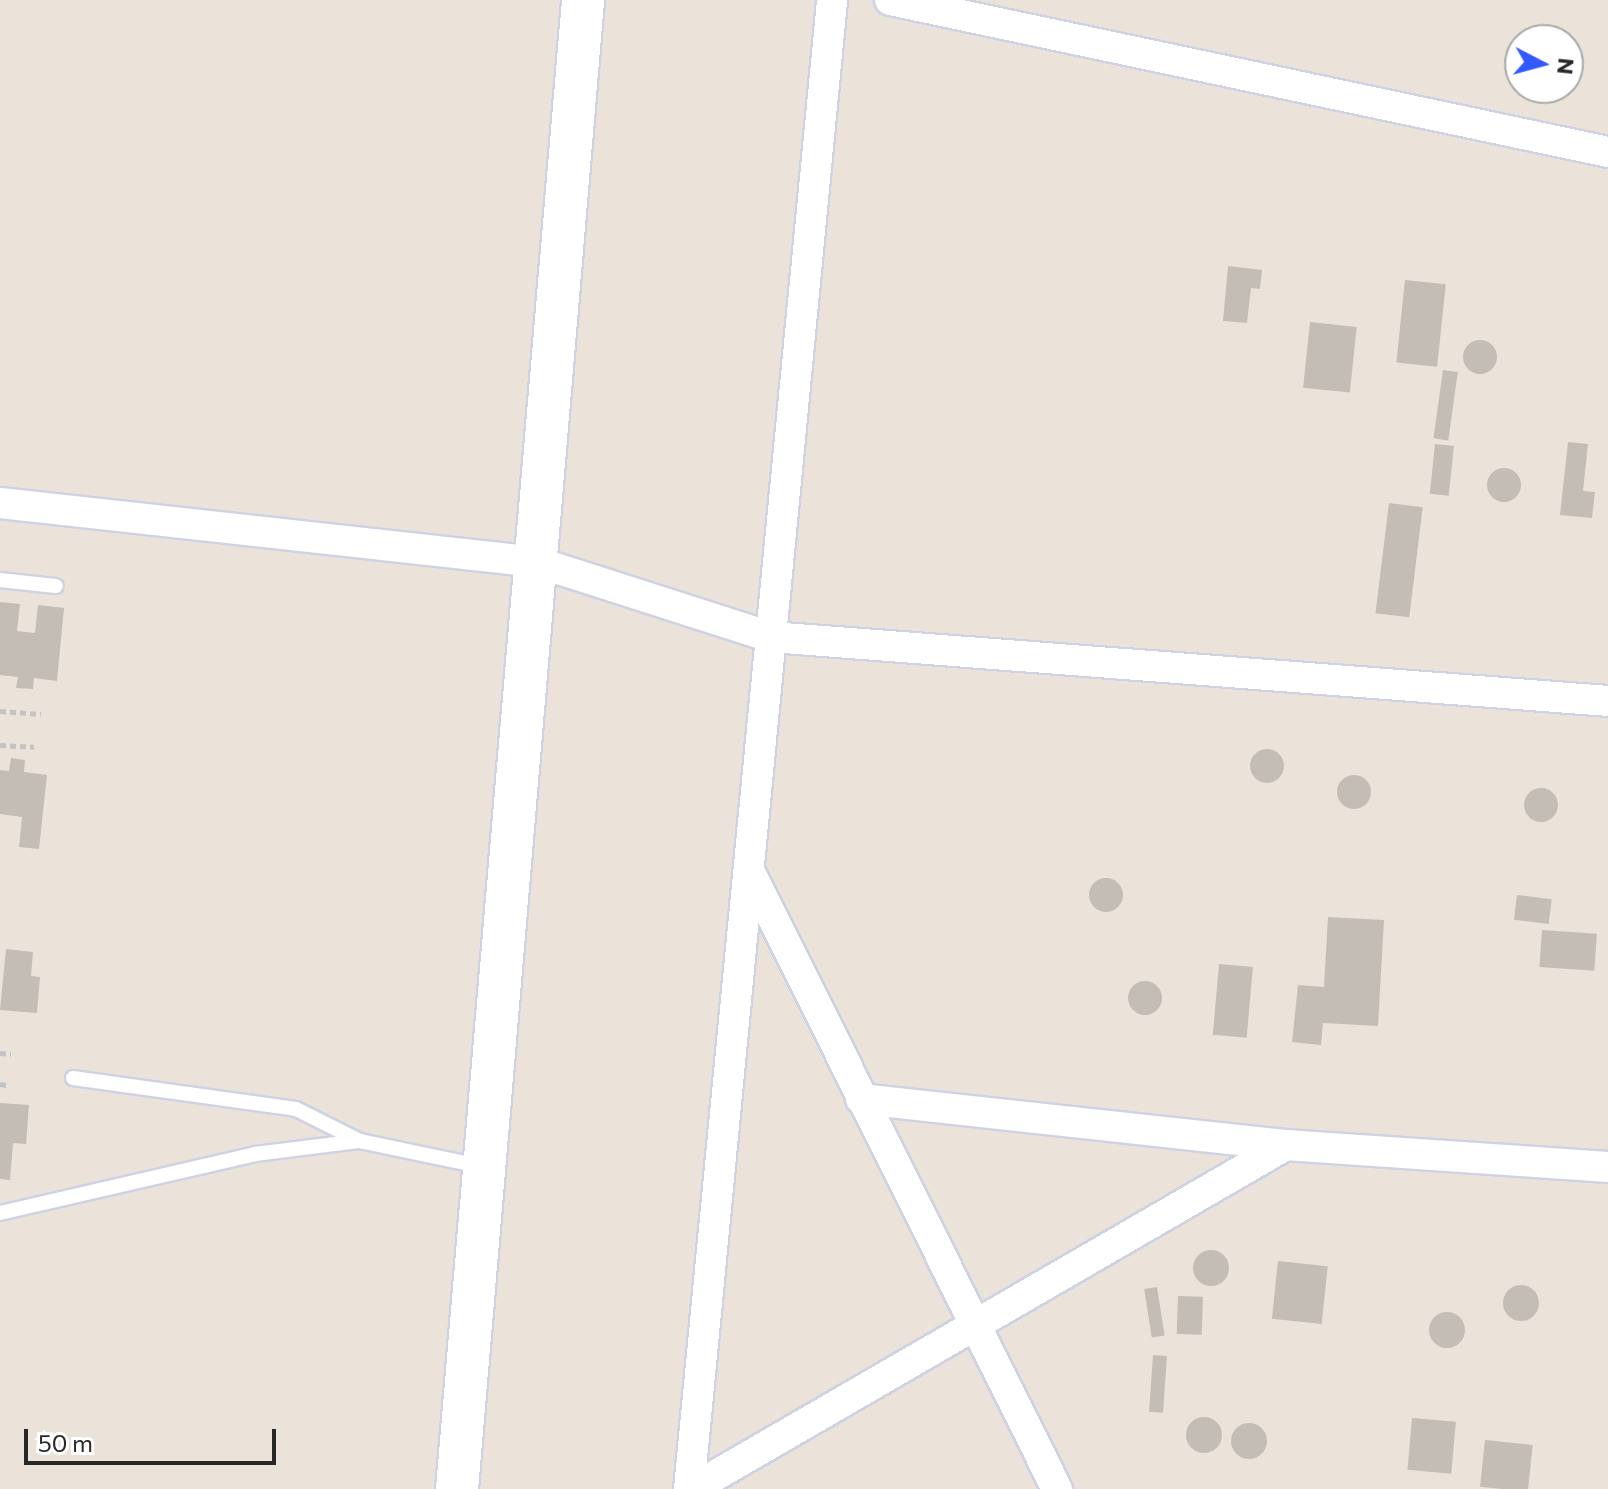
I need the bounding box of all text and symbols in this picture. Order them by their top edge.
north arrow [1504,24,1584,104]
text: N [1552,57,1581,76]
scale bar [28,1413,280,1463]
text: 50 m [38,1428,93,1457]

